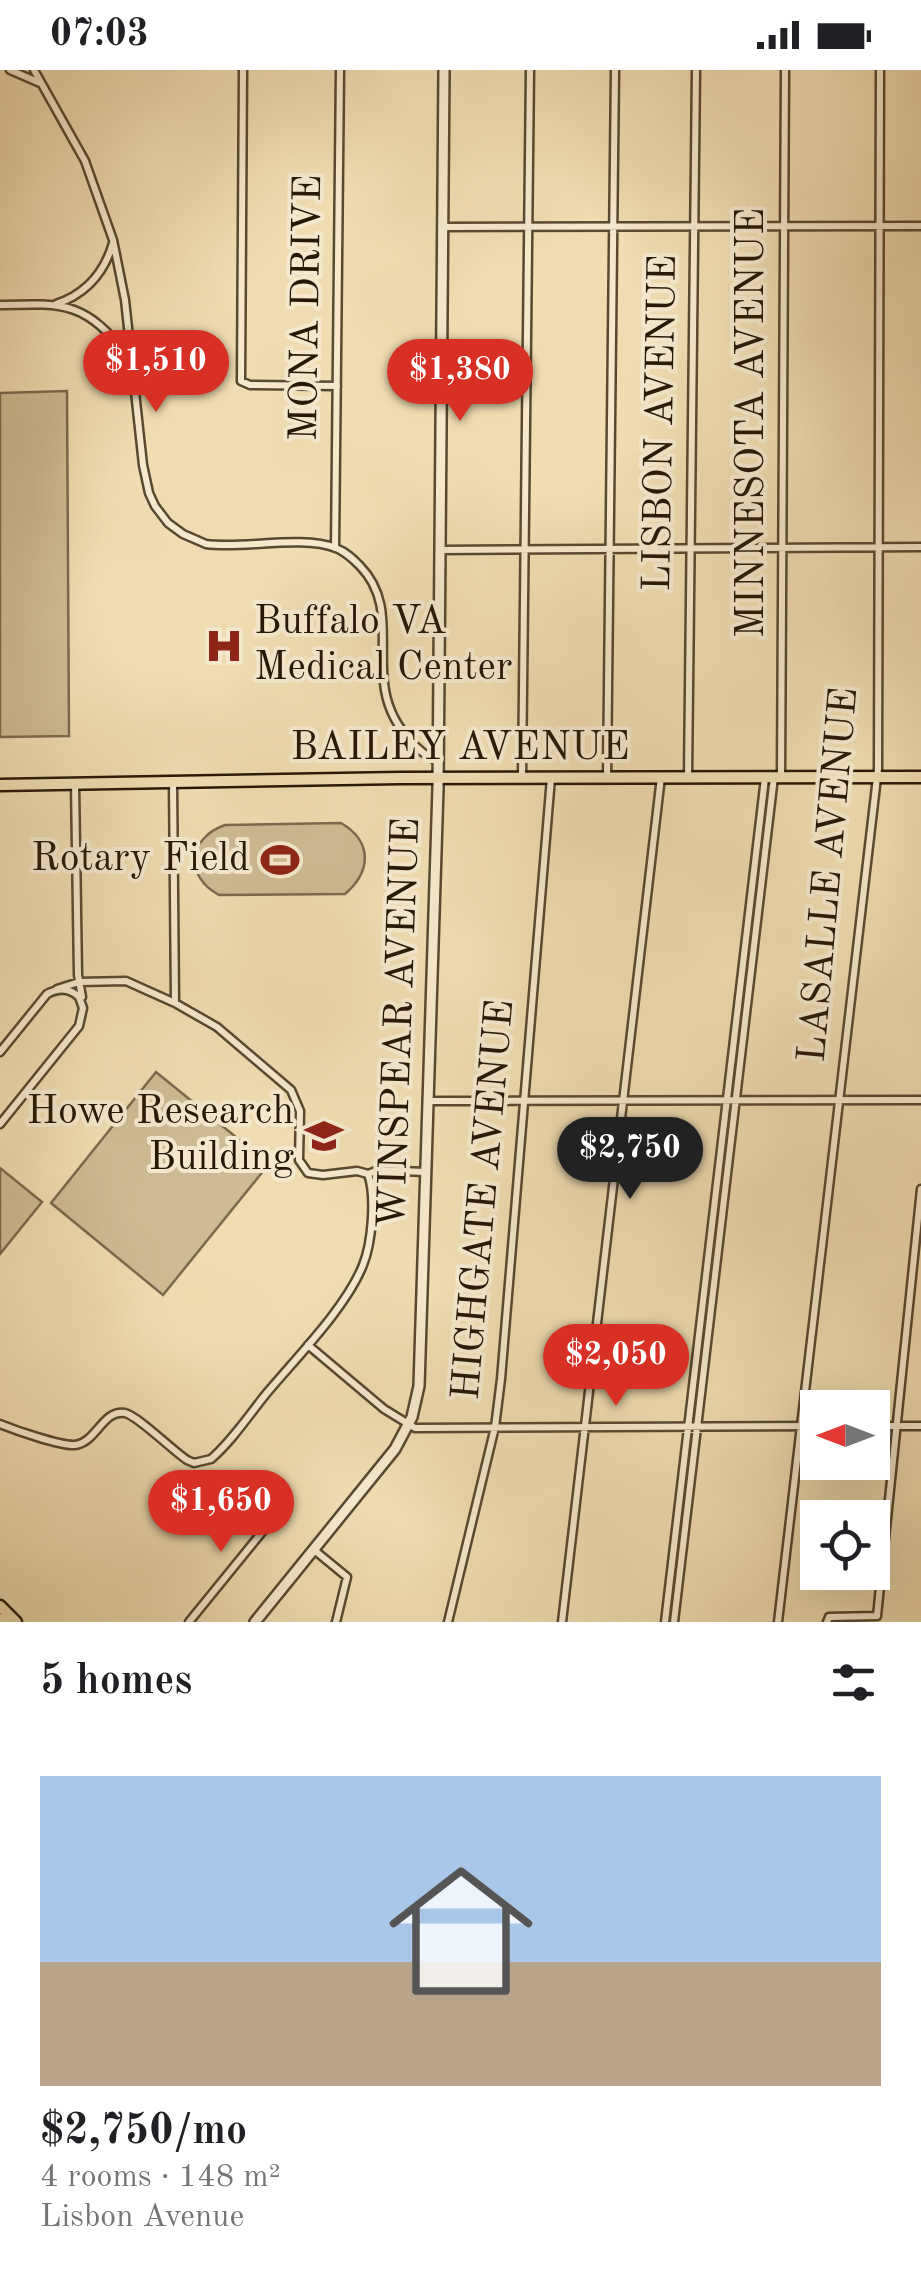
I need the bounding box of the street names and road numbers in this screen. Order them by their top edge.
street label: MONA DRIVE [286,174,330,442]
street label: MINNESOTA AVENUE [733,208,773,638]
street label: LISBON AVENUE [639,254,685,592]
street label: LASALLE AVENUE [794,686,866,1064]
street label: BAILEY AVENUE [290,729,630,769]
street label: WINSPEAR AVENUE [374,817,428,1229]
street label: HIGHGATE AVENUE [448,998,522,1402]

